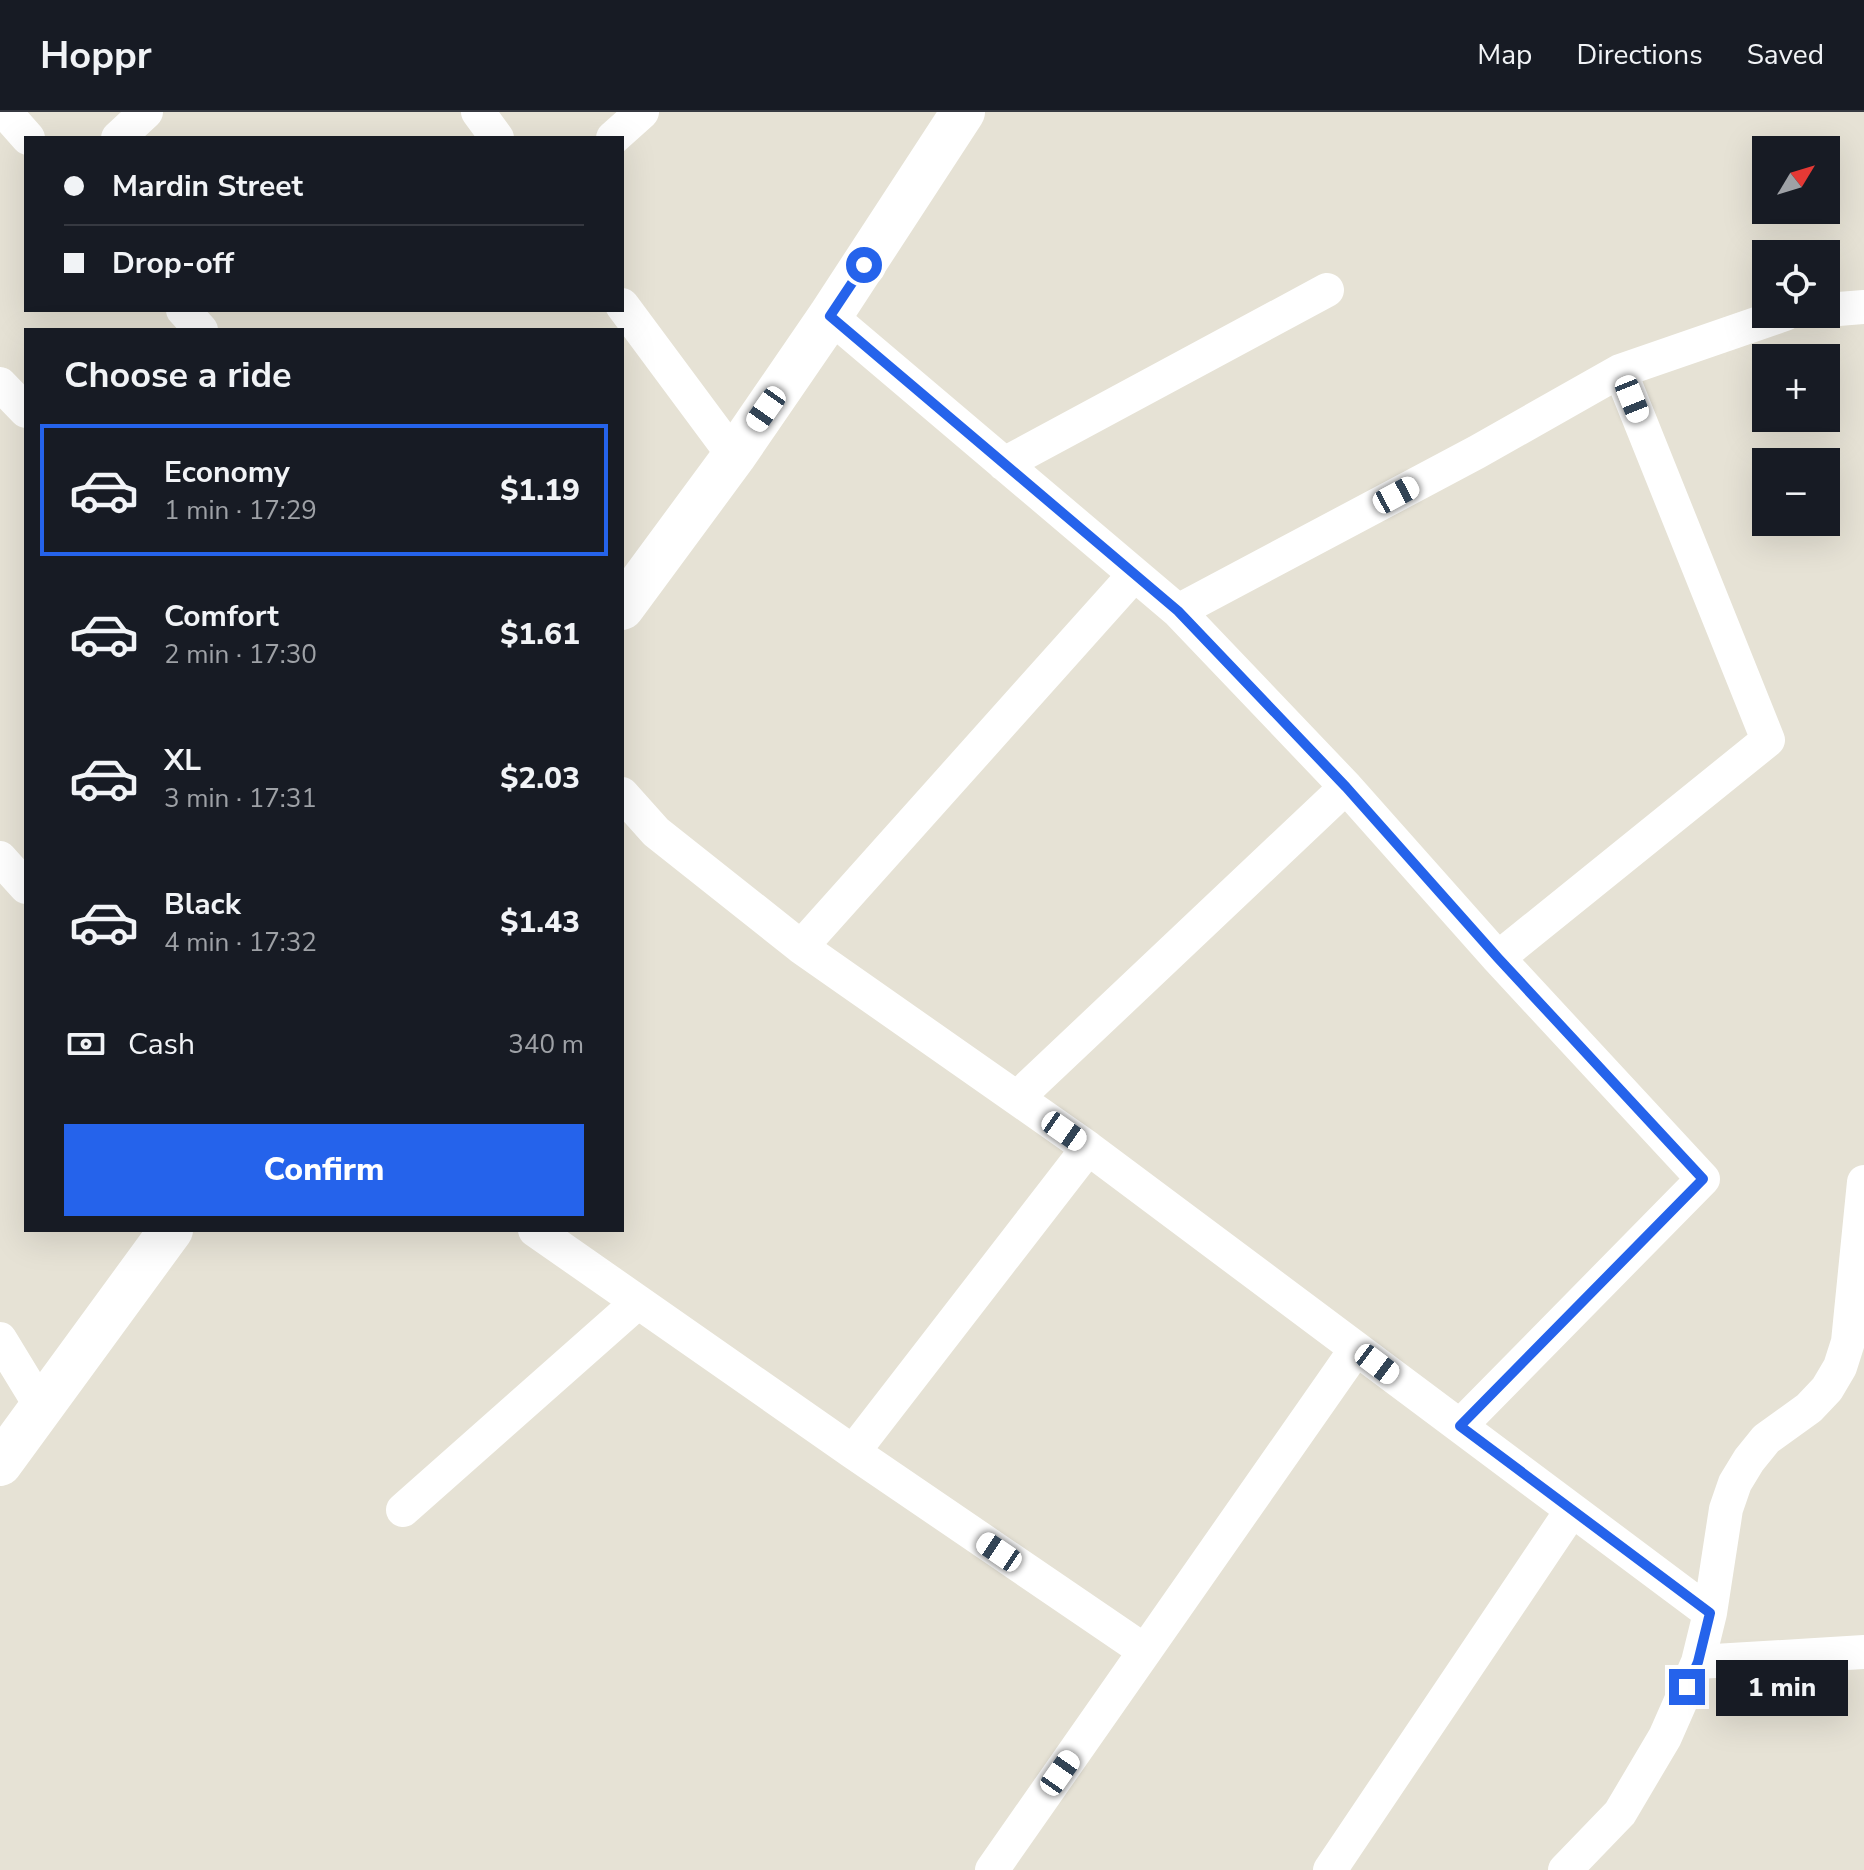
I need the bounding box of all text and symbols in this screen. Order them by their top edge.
text: Hoppr [40,30,152,81]
text: Map [1477,36,1532,74]
text: Directions [1576,36,1703,74]
text: Saved [1747,36,1824,74]
north arrow [1752,136,1840,224]
map controls [1752,136,1840,536]
text: Mardin Street [112,166,303,207]
button: locate [1752,240,1840,328]
text: Drop-off [112,243,234,284]
route start [846,247,882,283]
button: + [1752,344,1840,432]
text: Choose a ride [64,351,292,400]
car [1612,372,1652,426]
car [742,382,790,436]
button: − [1752,448,1840,536]
text: Economy [164,452,290,493]
icon: car [68,454,140,526]
text: $1.19 [500,470,580,511]
car [1369,473,1423,517]
text: 1 min · 17:29 [164,493,317,528]
text: Comfort [164,596,279,637]
icon: car [68,598,140,670]
text: $1.61 [500,614,580,655]
text: 2 min · 17:30 [164,637,317,672]
text: XL [164,740,201,781]
icon: car [68,742,140,814]
text: $2.03 [500,758,580,799]
text: 3 min · 17:31 [164,781,317,816]
text: Black [164,884,241,925]
icon: car [68,886,140,958]
text: $1.43 [500,902,580,943]
text: 4 min · 17:32 [164,925,317,960]
icon: cash [64,1022,108,1066]
text: Cash [128,1024,195,1065]
text: 340 m [508,1027,584,1062]
car [1037,1107,1091,1155]
button: Confirm [64,1124,584,1216]
car [1351,1340,1403,1388]
car [972,1529,1026,1575]
callout: 1 min [1715,1659,1847,1715]
route end [1669,1669,1705,1705]
text: 1 min [1748,1670,1816,1705]
car [1036,1746,1084,1800]

